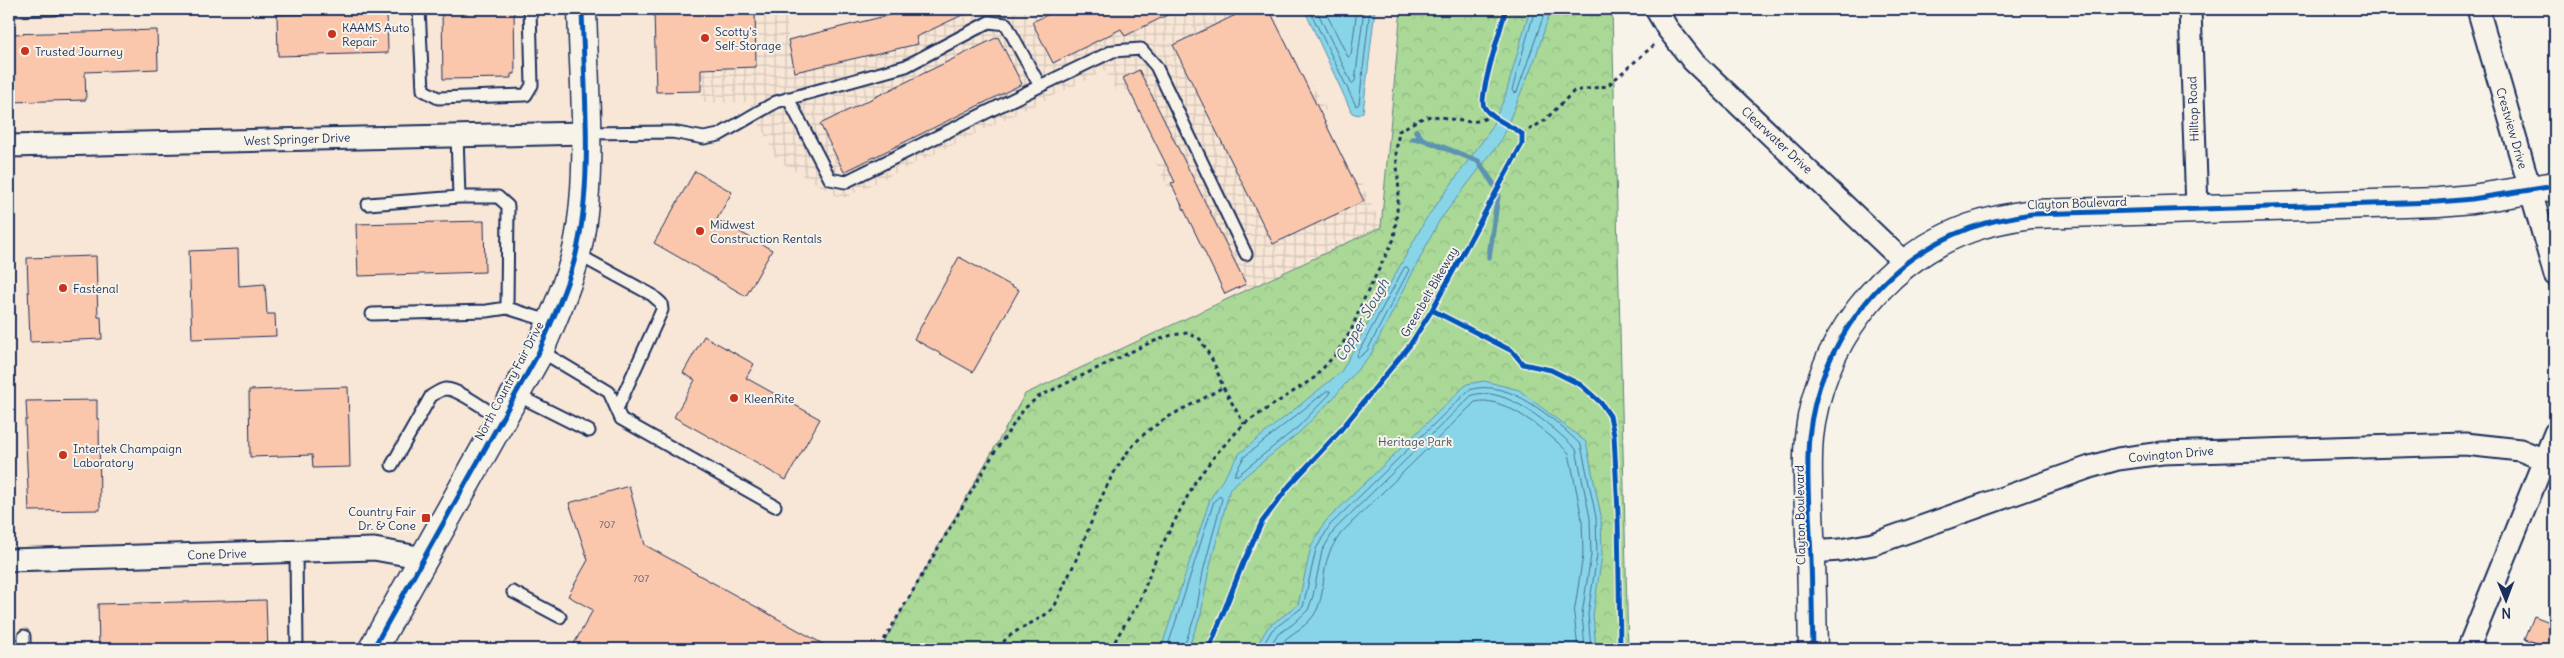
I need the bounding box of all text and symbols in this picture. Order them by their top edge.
place label: KAAMS Auto Repair [342,20,410,49]
place label: Scotty's Self-Storage [715,24,781,53]
marker: KAAMS Auto Repair [326,28,338,40]
marker: Scotty's Self-Storage [699,32,711,44]
place label: Trusted Journey [35,44,123,59]
marker: Trusted Journey [19,45,31,57]
street label: Hilltop Road [2184,76,2202,142]
street label: Crestview Drive [2493,86,2531,170]
street label: Clearwater Drive [1738,103,1816,177]
street label: West Springer Drive [243,130,351,148]
street label: Clayton Boulevard [2027,194,2127,212]
place label: Midwest Construction Rentals [710,217,822,246]
marker: Midwest Construction Rentals [694,225,706,237]
street label: Greenbelt Bikeway [1397,244,1461,340]
water label: Copper Slough [1331,275,1393,364]
place label: Fastenal [73,281,118,296]
marker: Fastenal [57,282,69,294]
street label: North Country Fair Drive [471,319,547,443]
place label: KleenRite [744,391,795,406]
marker: KleenRite [728,392,740,404]
park label: Heritage Park [1378,434,1452,449]
place label: Intertek Champaign Laboratory [73,441,182,470]
street label: Covington Drive [2128,443,2214,465]
marker: Intertek Champaign Laboratory [57,449,69,461]
street label: Clayton Boulevard [1792,465,1808,565]
place label: Country Fair Dr. & Cone [348,504,416,533]
marker: Country Fair Dr. & Cone [420,512,432,524]
house number: 707 [599,518,615,531]
street label: Cone Drive [187,545,247,563]
house number: 707 [633,572,649,585]
north arrow [2482,576,2532,626]
text: N [2501,604,2511,622]

